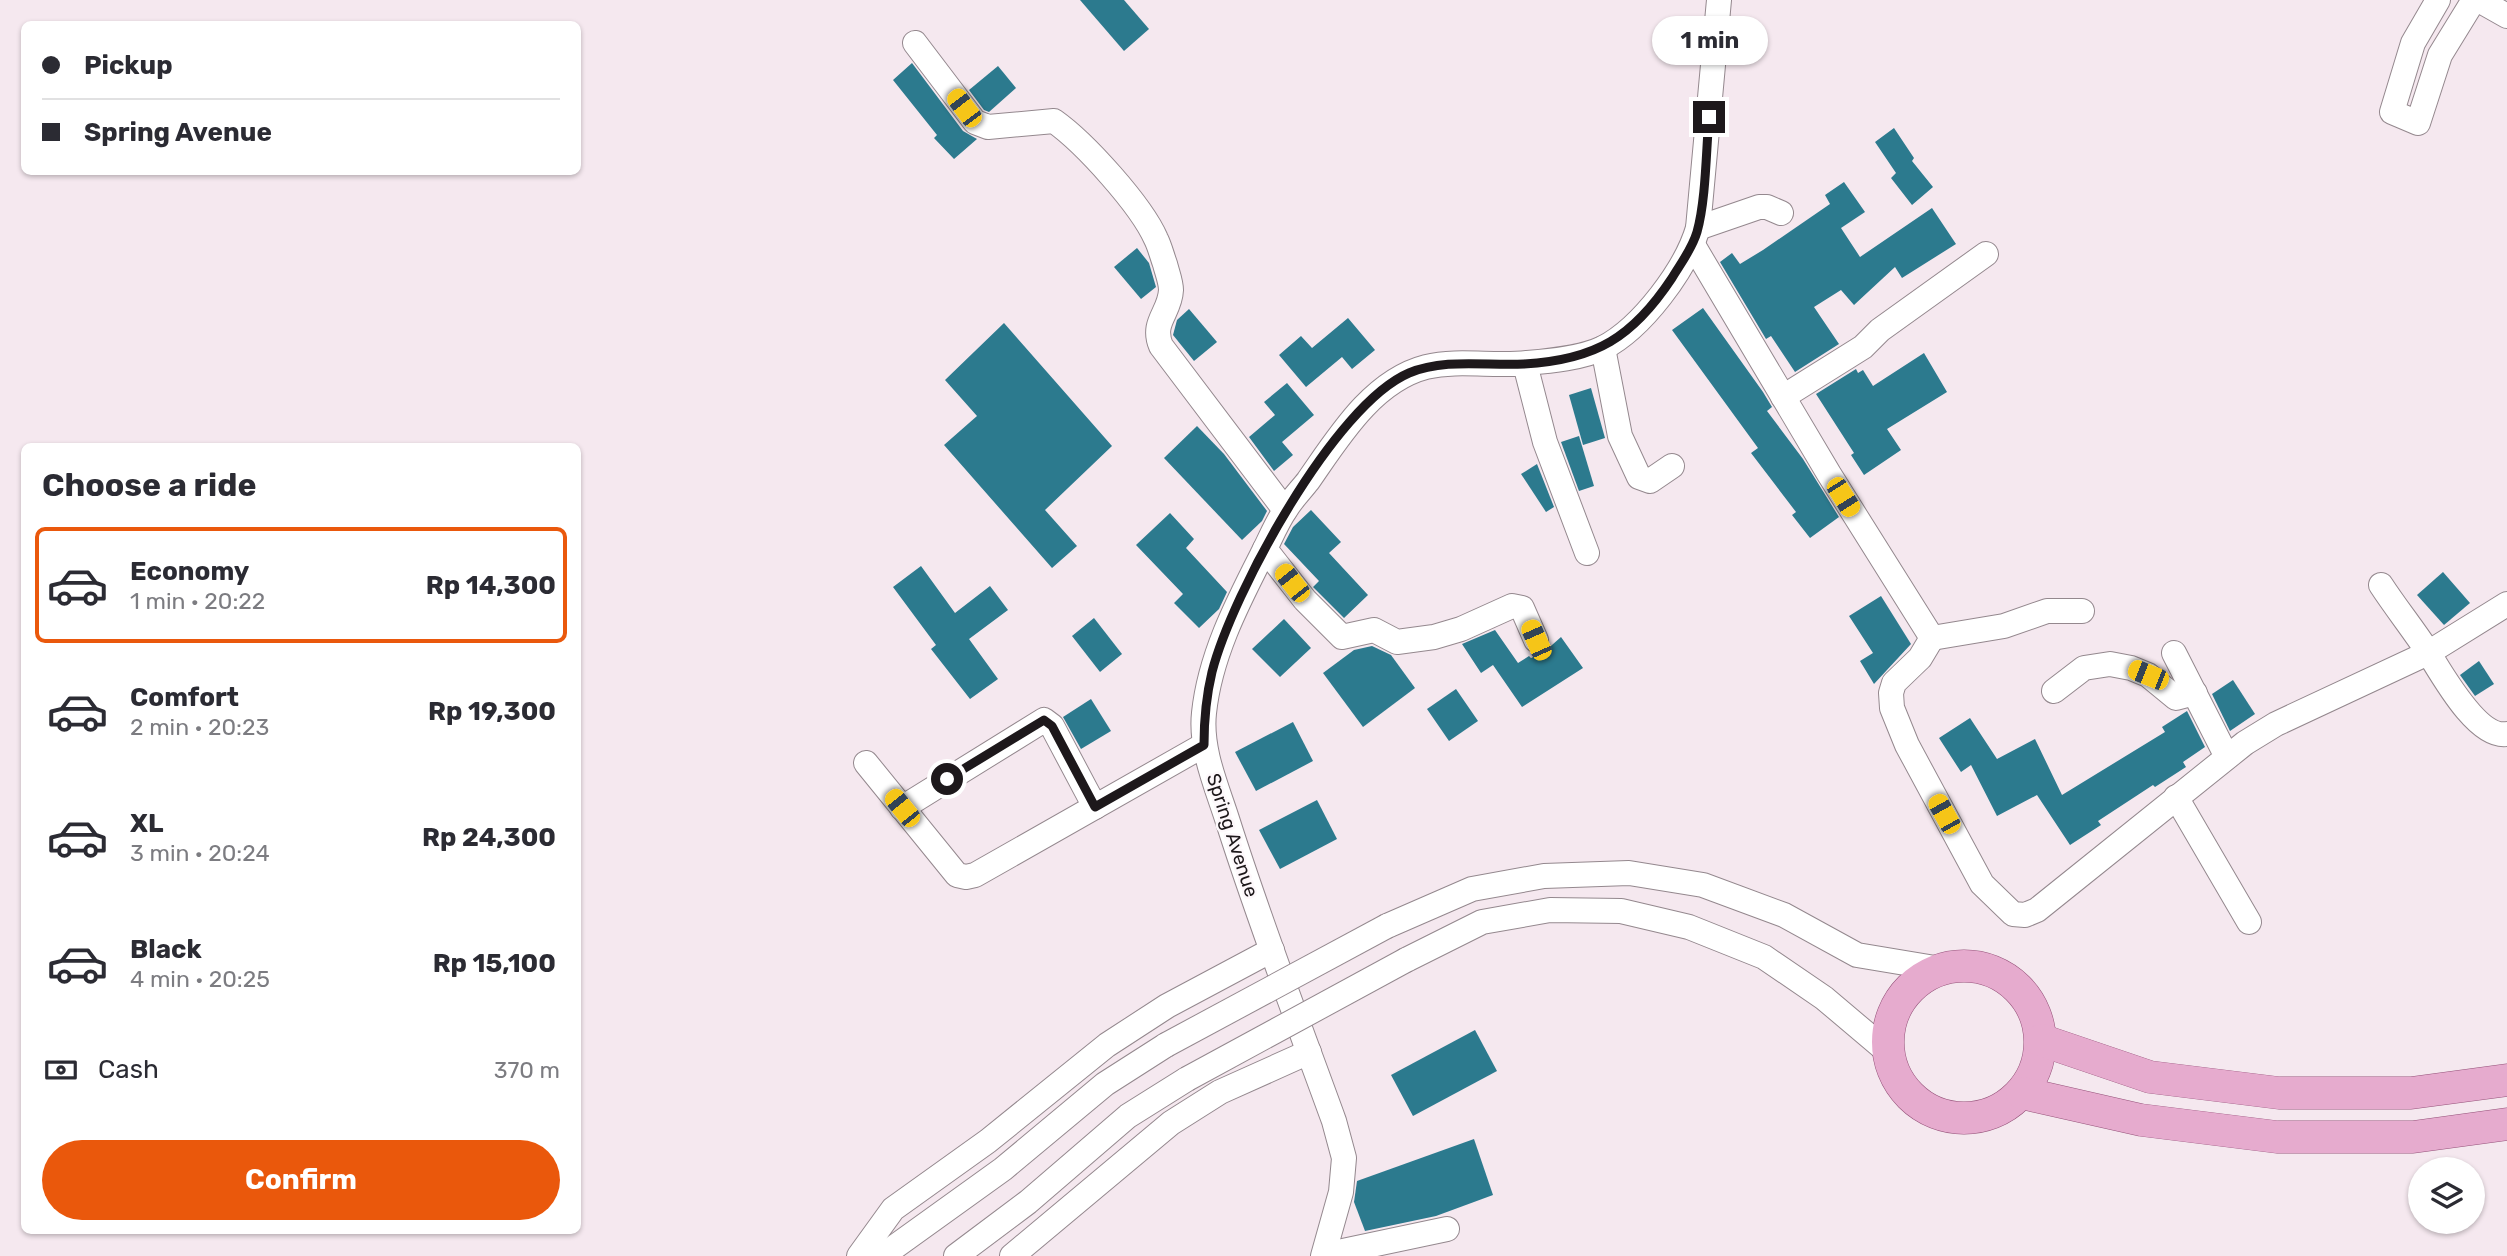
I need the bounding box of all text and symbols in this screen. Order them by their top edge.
callout: 1 min [1651,16,1767,64]
text: 1 min [1681,26,1739,54]
text: Pickup [84,50,173,81]
car [943,85,986,131]
route end [1693,101,1725,133]
text: Spring Avenue [84,117,272,148]
text: Choose a ride [42,466,256,504]
car [1823,474,1864,520]
icon: car [46,554,109,617]
text: Economy [130,556,249,587]
car [1271,560,1314,606]
text: Rp 14,300 [426,570,556,601]
text: 1 min · 20:22 [130,587,265,615]
car [1518,617,1555,663]
car [2125,657,2172,693]
icon: car [46,680,109,743]
text: Comfort [130,682,239,713]
text: Rp 19,300 [428,696,556,727]
text: 2 min · 20:23 [130,713,269,741]
route start [931,763,963,795]
street label: Spring Avenue [1202,770,1263,900]
car [881,785,924,831]
car [1925,791,1964,837]
icon: car [46,806,109,869]
text: XL [130,808,163,839]
text: Rp 24,300 [422,822,556,853]
text: 3 min · 20:24 [130,839,270,867]
icon: car [46,932,109,995]
text: Black [130,934,202,965]
text: Rp 15,100 [433,948,556,979]
text: 4 min · 20:25 [130,965,270,993]
icon: cash [42,1051,80,1089]
text: Cash [98,1054,159,1085]
text: 370 m [494,1056,560,1084]
button: Confirm [42,1140,560,1220]
map controls [2408,1157,2485,1234]
button: layers [2408,1157,2485,1234]

